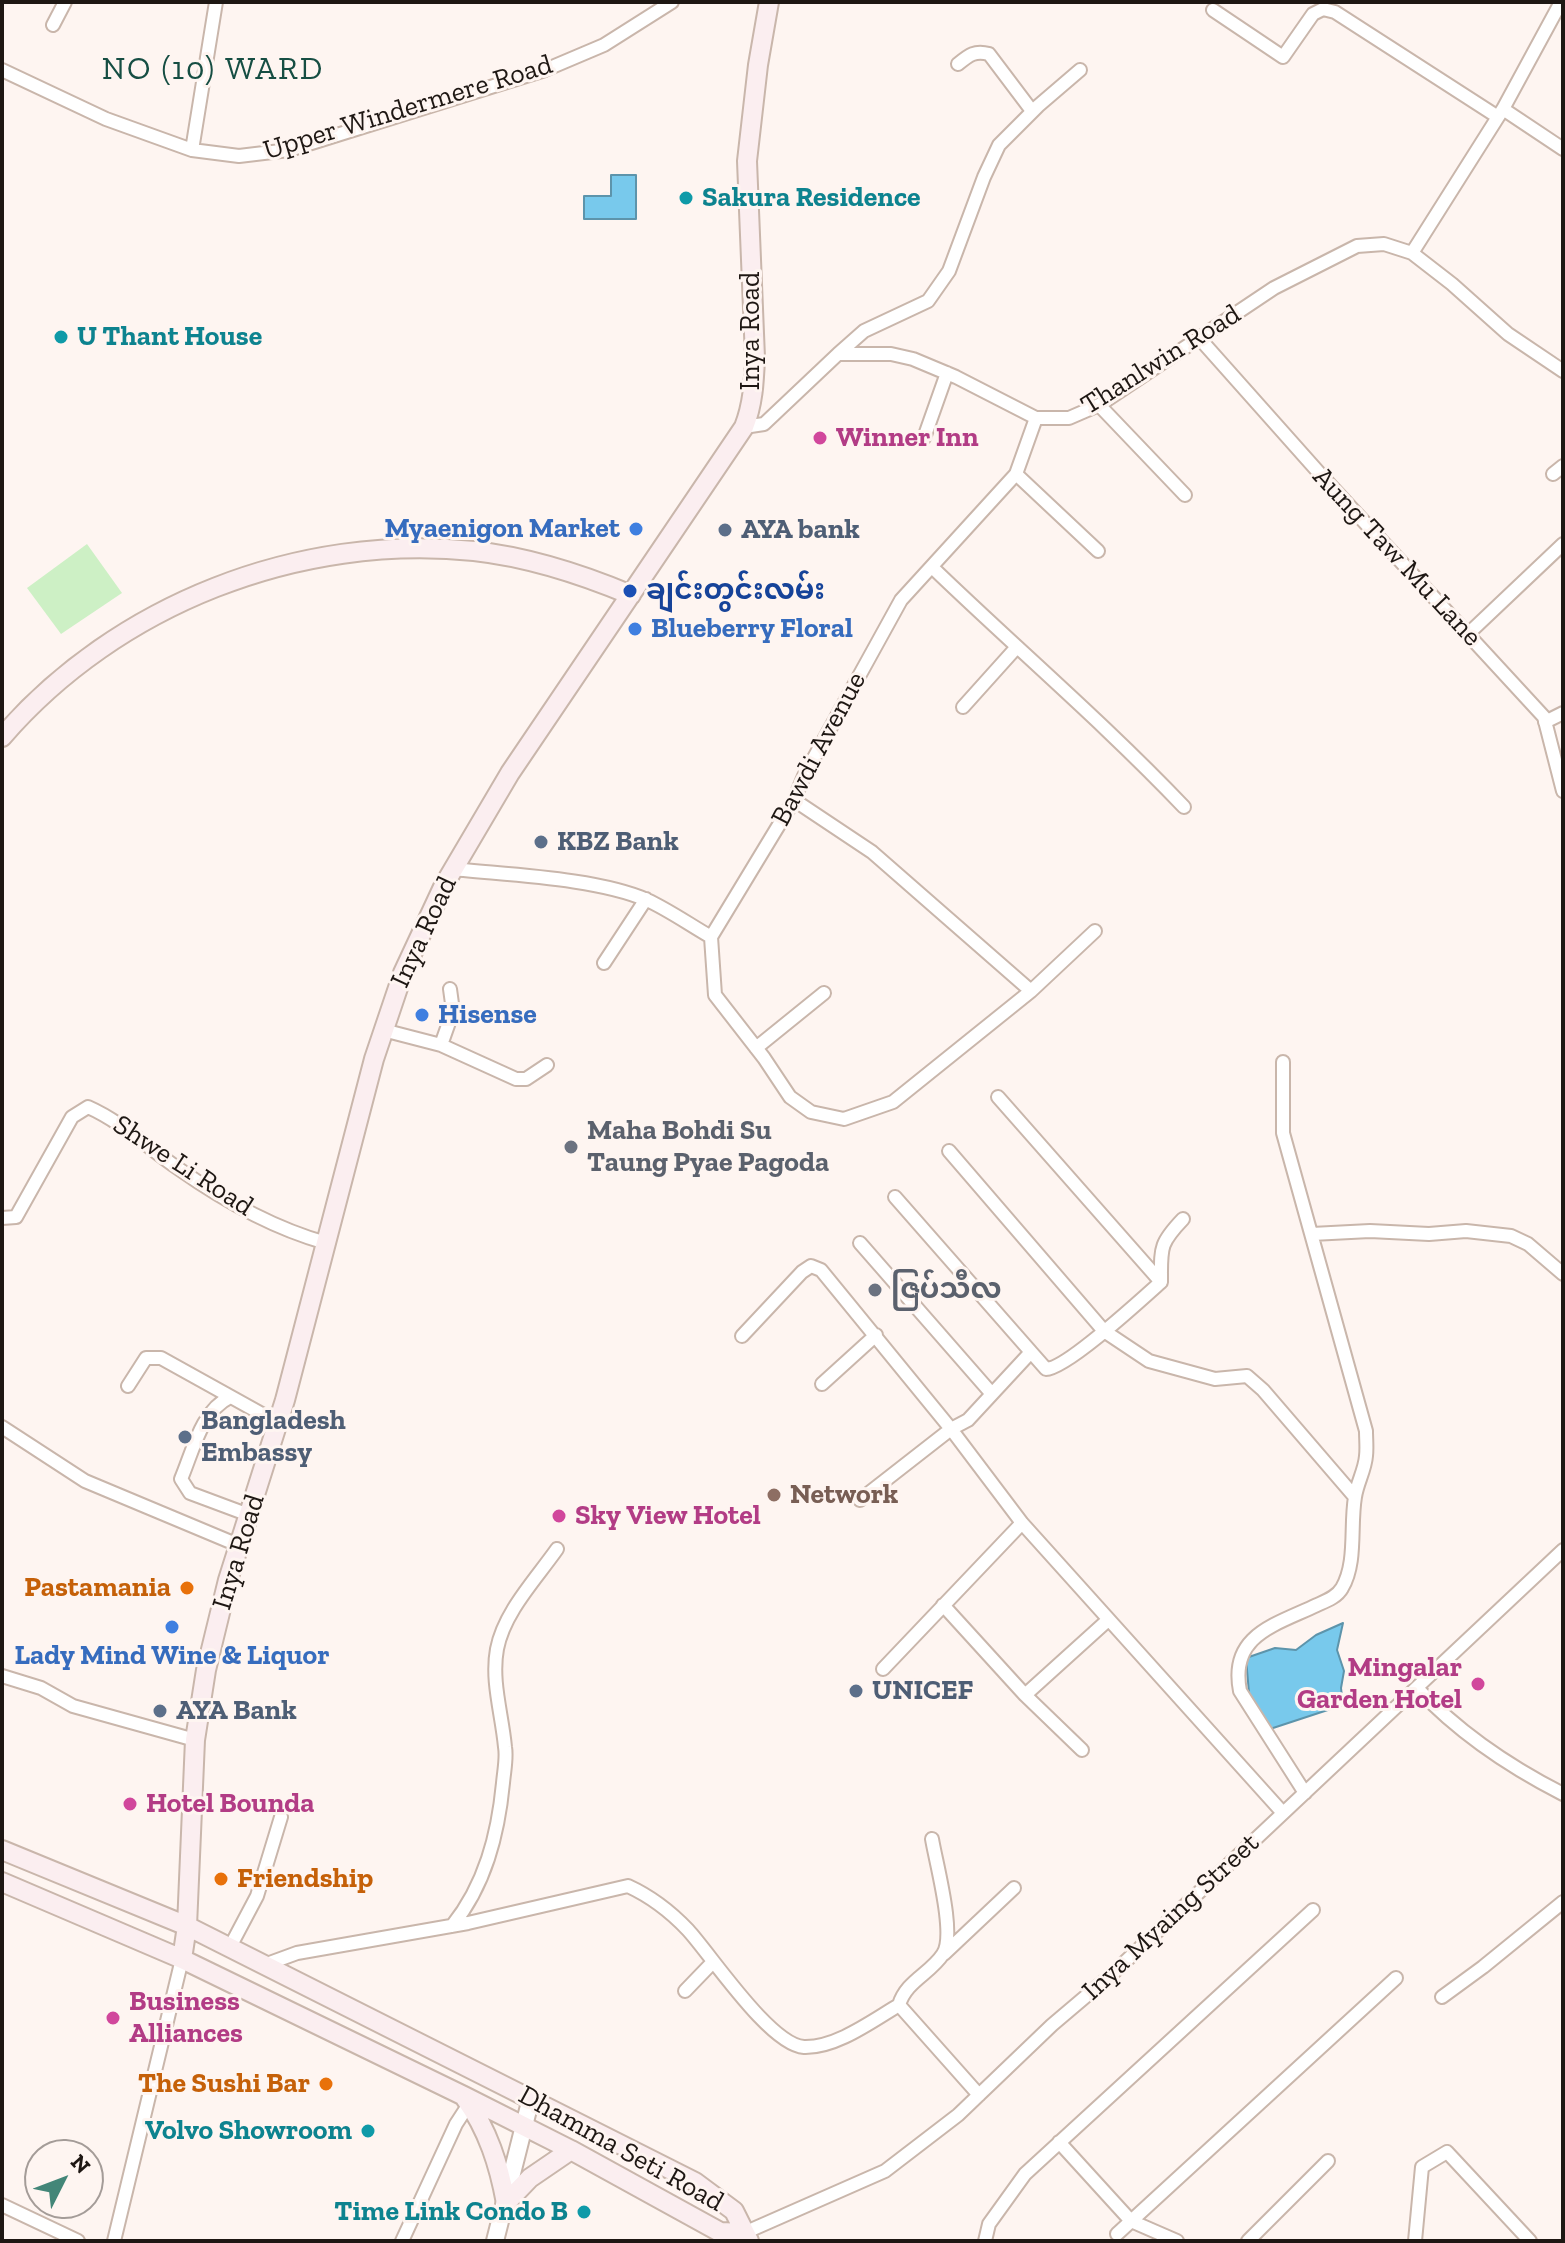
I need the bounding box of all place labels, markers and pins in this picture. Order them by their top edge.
place label: Sakura Residence [702,181,921,215]
marker: Sakura Residence [677,189,695,207]
place label: U Thant House [77,320,262,354]
marker: U Thant House [52,328,70,346]
place label: Winner Inn [836,421,979,455]
marker: Winner Inn [811,429,829,447]
place label: Myaenigon Market [385,512,620,546]
place label: AYA bank [741,513,860,547]
marker: Myaenigon Market [627,520,645,538]
marker: AYA bank [716,521,734,539]
place label: ချင်းတွင်းလမ်း [646,574,825,608]
marker: ချင်းတွင်းလမ်း [621,582,639,600]
place label: Blueberry Floral [651,612,853,646]
marker: Blueberry Floral [626,620,644,638]
place label: KBZ Bank [557,825,679,859]
marker: KBZ Bank [532,833,550,851]
place label: Hisense [438,998,537,1032]
marker: Hisense [413,1006,431,1024]
place label: Maha Bohdi Su Taung Pyae Pagoda [587,1114,829,1180]
marker: Maha Bohdi Su Taung Pyae Pagoda [562,1138,580,1156]
place label: ဇြပ်သီလ [891,1273,1002,1307]
marker: ဇြပ်သီလ [866,1281,884,1299]
place label: Bangladesh Embassy [201,1404,346,1470]
marker: Bangladesh Embassy [176,1428,194,1446]
place label: Network [790,1478,898,1512]
marker: Network [765,1486,783,1504]
place label: Sky View Hotel [575,1499,761,1533]
marker: Sky View Hotel [550,1507,568,1525]
place label: Pastamania [24,1571,171,1605]
marker: Pastamania [178,1579,196,1597]
marker: Lady Mind Wine & Liquor [163,1618,181,1636]
place label: Lady Mind Wine & Liquor [14,1639,330,1673]
place label: Mingalar Garden Hotel [1297,1651,1462,1717]
place label: UNICEF [872,1674,973,1708]
marker: Mingalar Garden Hotel [1469,1675,1487,1693]
marker: UNICEF [847,1682,865,1700]
place label: AYA Bank [176,1694,297,1728]
marker: AYA Bank [151,1702,169,1720]
place label: Hotel Bounda [146,1787,314,1821]
marker: Hotel Bounda [121,1795,139,1813]
place label: Friendship [237,1862,373,1896]
marker: Friendship [212,1870,230,1888]
place label: Business Alliances [129,1985,243,2051]
marker: Business Alliances [104,2009,122,2027]
place label: The Sushi Bar [138,2067,310,2101]
marker: The Sushi Bar [317,2075,335,2093]
place label: Volvo Showroom [145,2114,352,2148]
marker: Volvo Showroom [359,2122,377,2140]
place label: Time Link Condo B [334,2195,568,2229]
marker: Time Link Condo B [575,2203,593,2221]

